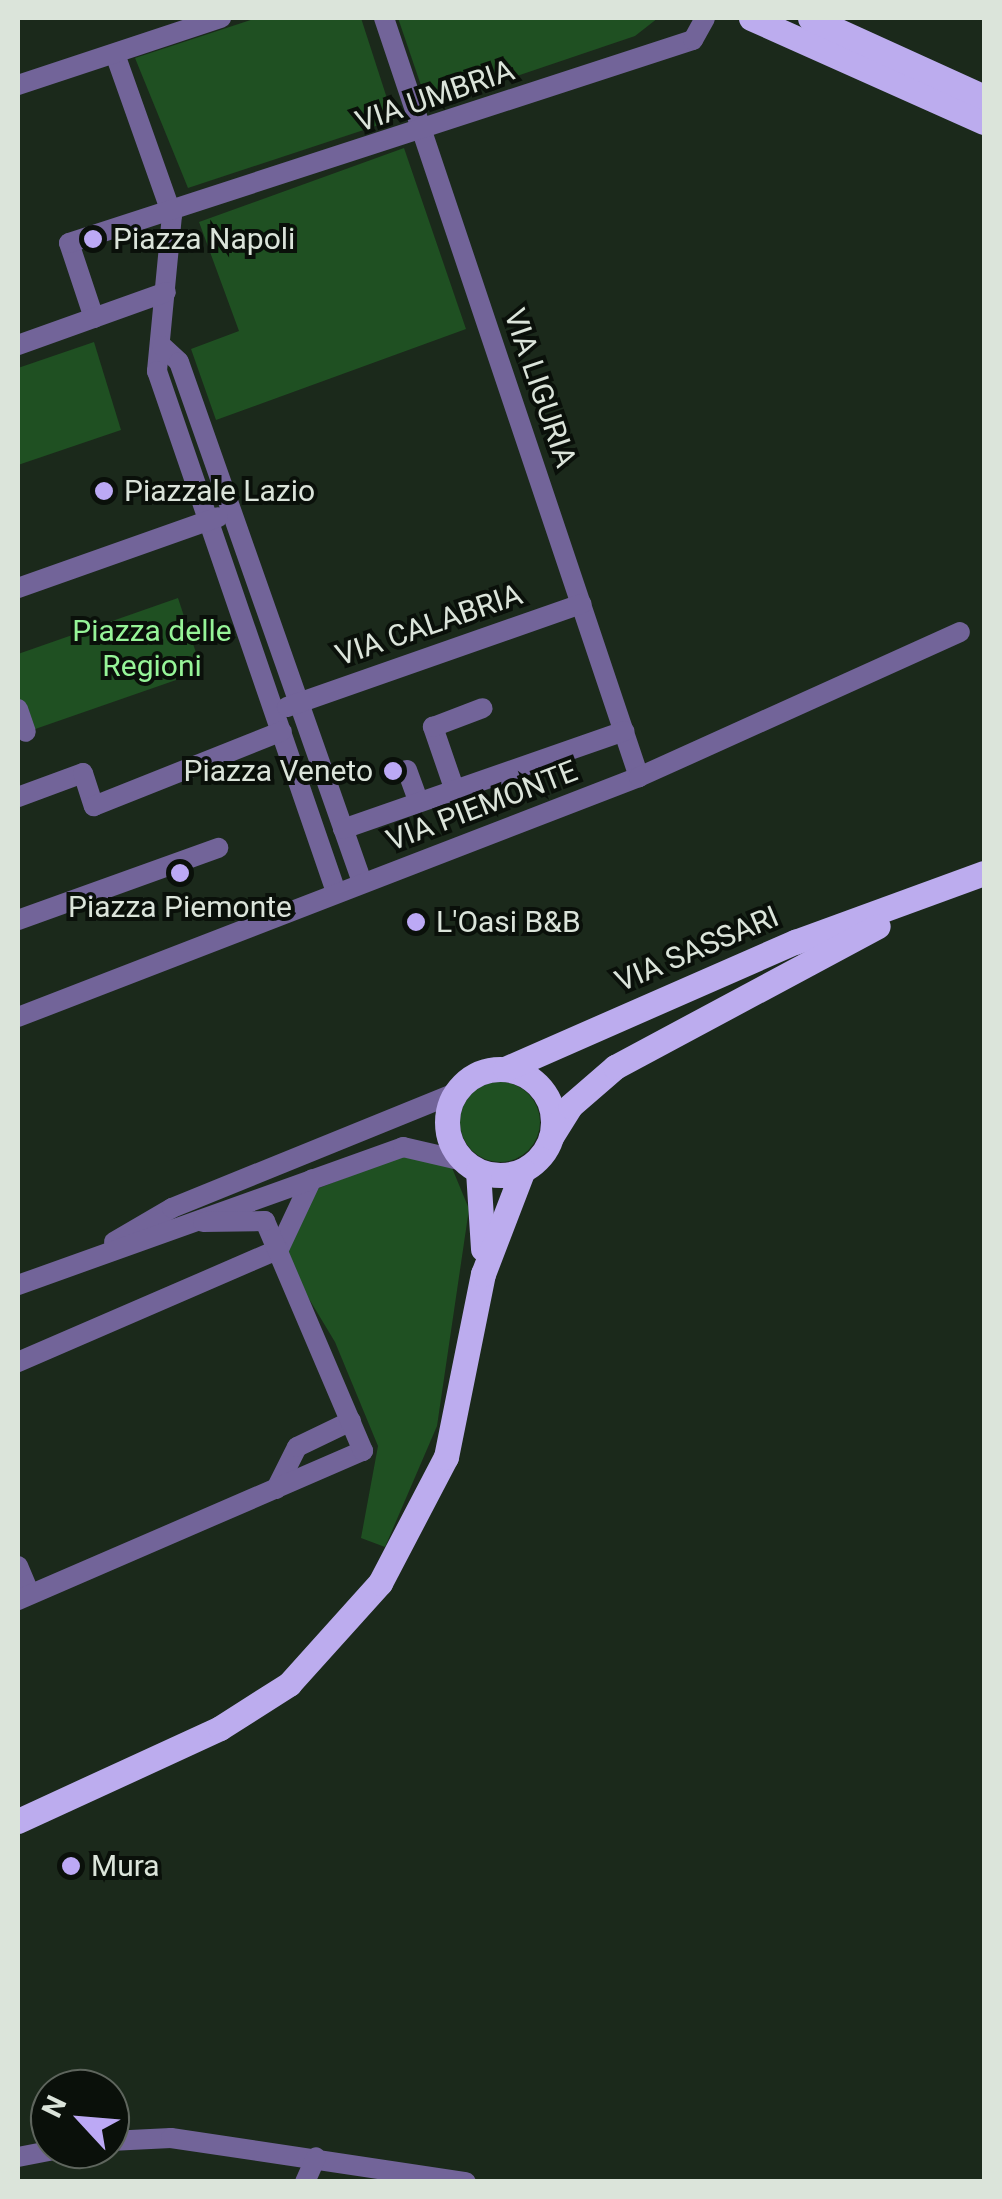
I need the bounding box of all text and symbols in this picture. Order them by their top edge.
street label: VIA UMBRIA [351,52,519,140]
place label: Piazza Napoli [113,221,295,257]
marker: Piazza Napoli [82,228,104,250]
street label: VIA LIGURIA [496,304,584,472]
place label: Piazzale Lazio [124,473,315,509]
marker: Piazzale Lazio [93,480,115,502]
street label: VIA CALABRIA [331,576,527,674]
park label: Piazza delle Regioni [72,613,232,684]
place label: Piazza Veneto [183,753,373,789]
street label: VIA PIEMONTE [382,753,582,859]
marker: Piazza Veneto [382,760,404,782]
marker: Piazza Piemonte [169,862,191,884]
place label: Piazza Piemonte [68,889,292,925]
street label: VIA SASSARI [610,898,784,1000]
place label: L'Oasi B&B [436,904,581,940]
marker: L'Oasi B&B [405,911,427,933]
place label: Mura [91,1848,160,1884]
marker: Mura [60,1855,82,1877]
north arrow [30,2069,130,2169]
text: N [35,2090,74,2123]

